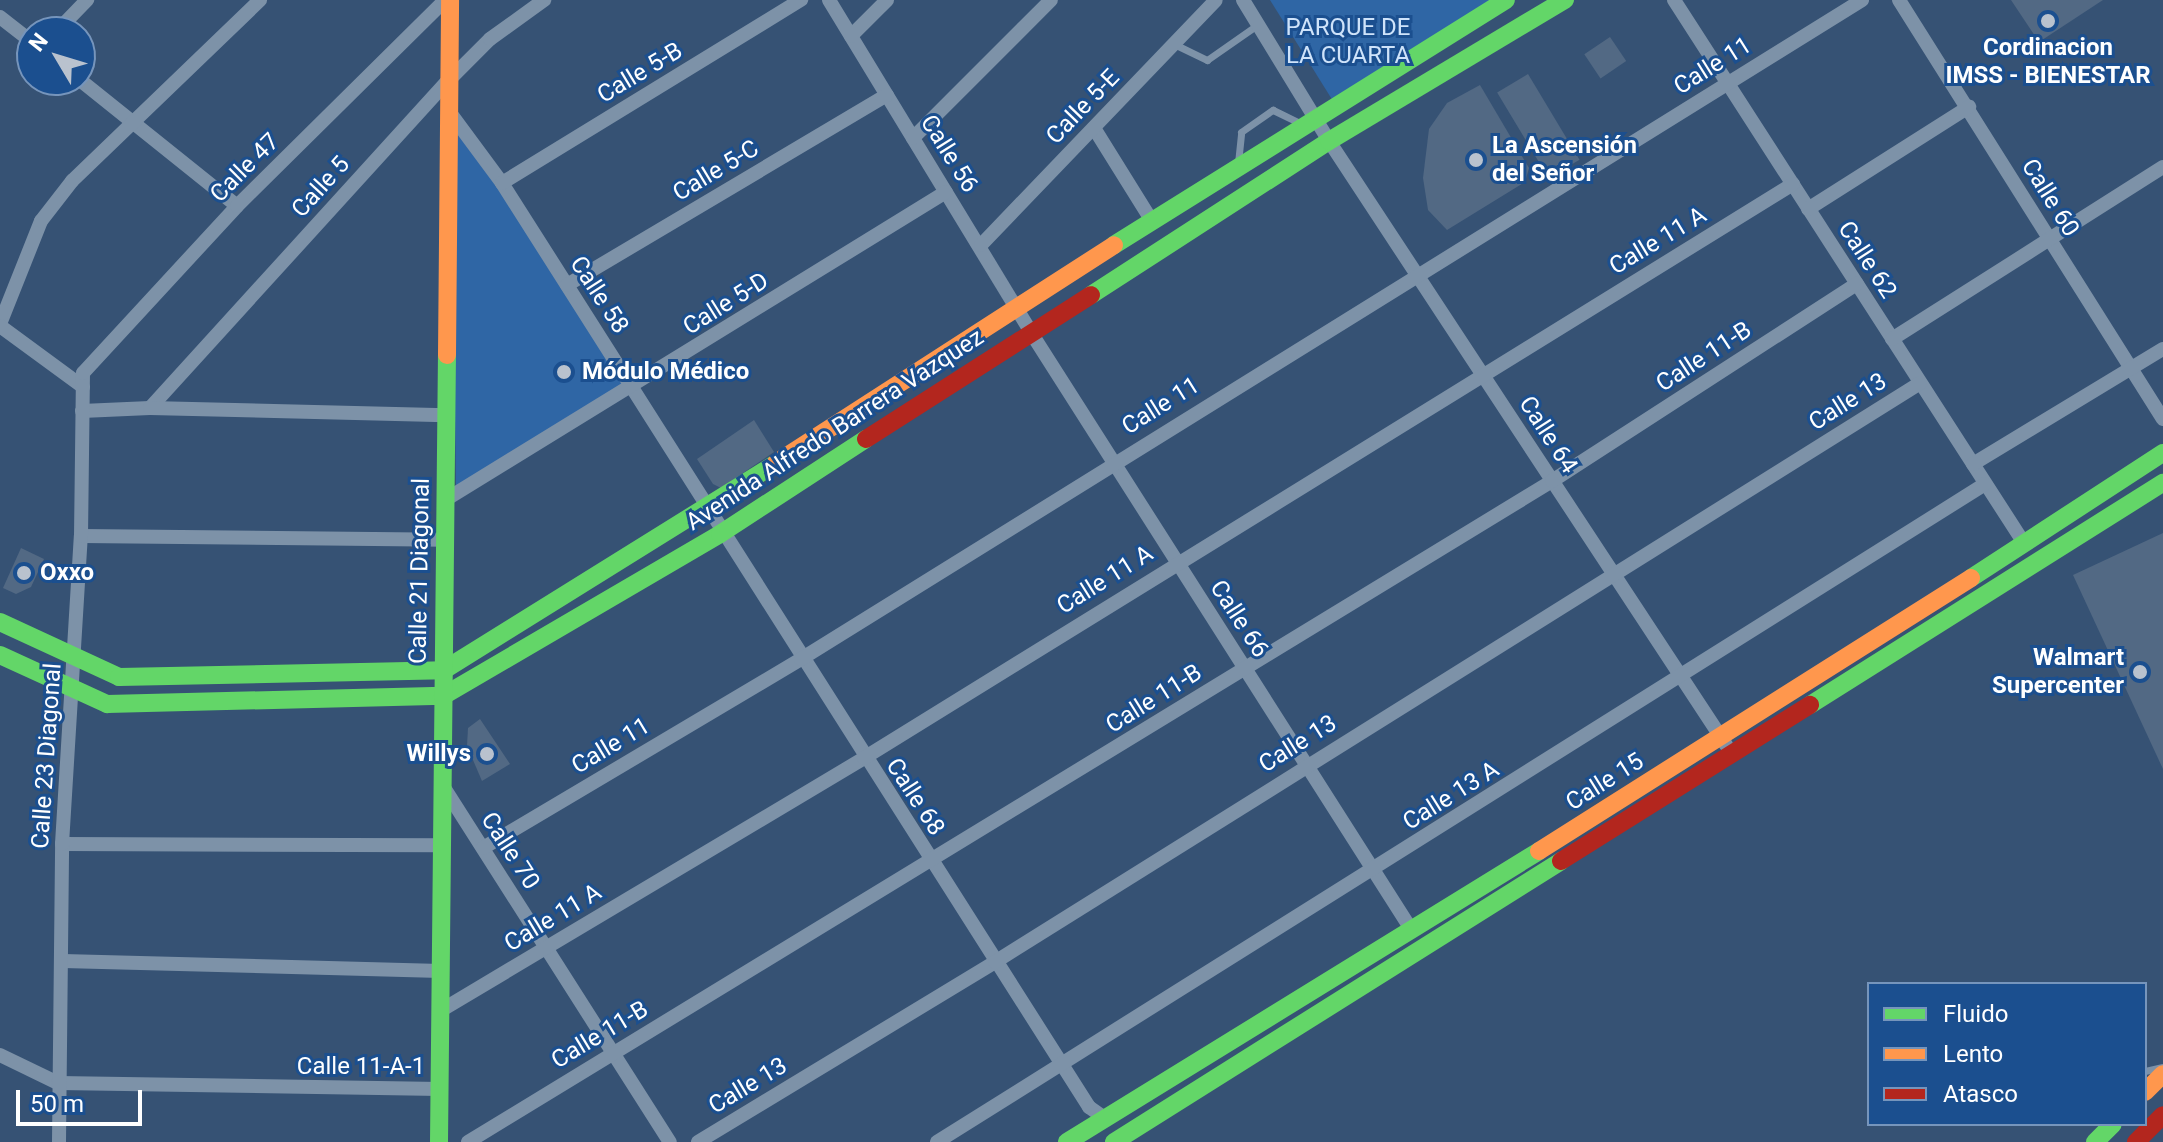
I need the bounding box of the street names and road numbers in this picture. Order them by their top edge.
street label: Calle 11 [1669,31,1757,101]
street label: Calle 5-B [592,36,688,110]
street label: Calle 5-E [1040,64,1126,150]
street label: Calle 56 [914,110,984,198]
street label: Calle 47 [204,127,286,209]
street label: Calle 5-C [668,134,764,208]
street label: Calle 5 [286,150,356,224]
street label: Calle 60 [2015,154,2085,242]
street label: Calle 11 A [1604,201,1712,281]
street label: Calle 62 [1832,216,1902,304]
street label: Calle 58 [564,251,634,339]
street label: Calle 5-D [678,267,774,341]
street label: Calle 11-B [1651,316,1757,398]
street label: Avenida Alfredo Barrera Vazquez [681,323,989,537]
street label: Calle 13 [1804,367,1892,437]
street label: Calle 11 [1117,371,1205,441]
street label: Calle 64 [1513,391,1583,479]
street label: Calle 21 Diagonal [404,478,436,664]
street label: Calle 11 A [1052,539,1158,621]
street label: Calle 66 [1204,575,1274,663]
street label: Calle 11-B [1101,658,1207,740]
street label: Calle 23 Diagonal [26,662,68,850]
street label: Calle 13 [1254,709,1342,779]
street label: Calle 11 [567,712,655,780]
street label: Calle 15 [1561,747,1649,817]
street label: Calle 68 [880,753,950,841]
street label: Calle 13 A [1398,755,1504,837]
street label: Calle 70 [475,807,545,895]
street label: Calle 11 A [499,878,607,958]
street label: Calle 11-B [546,995,654,1075]
street label: Calle 13 [704,1052,792,1120]
street label: Calle 11-A-1 [297,1053,425,1081]

